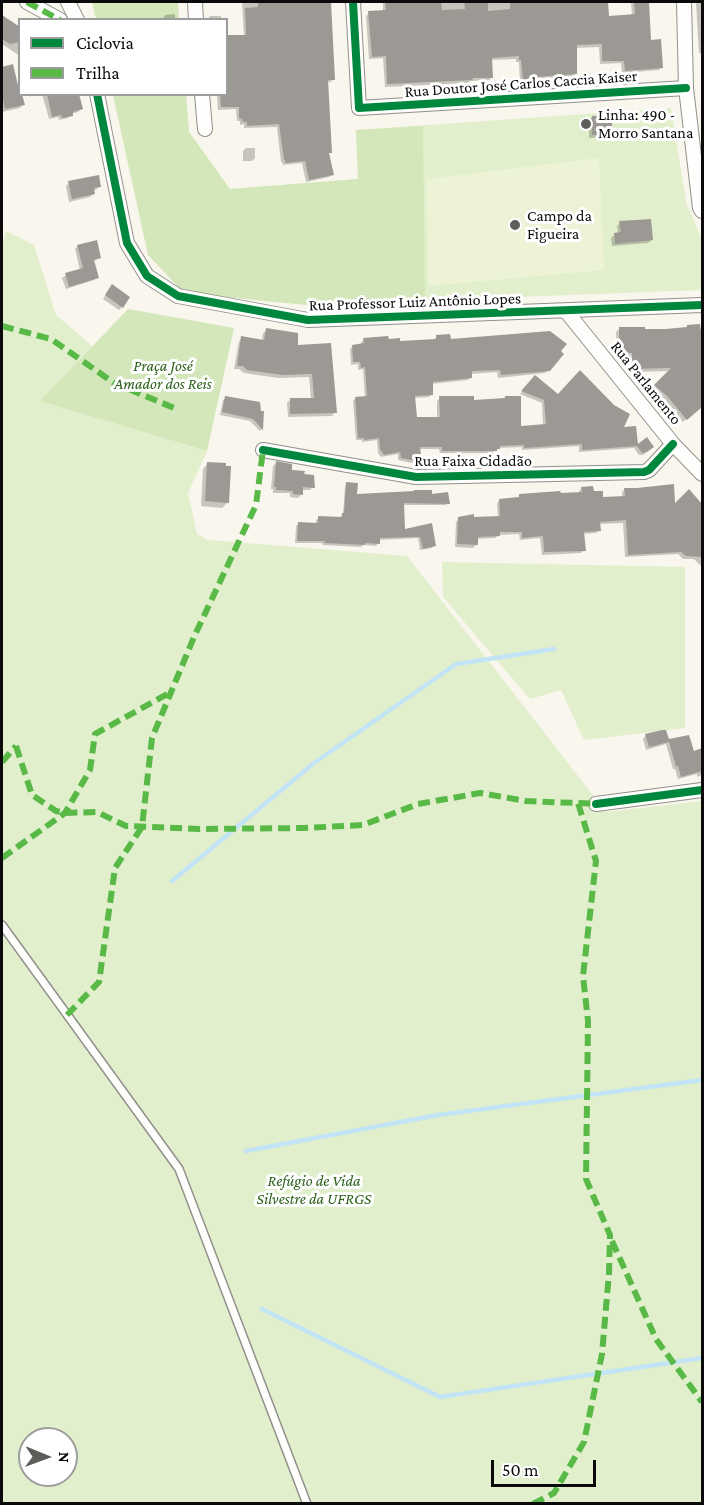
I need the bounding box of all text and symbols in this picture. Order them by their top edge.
legend [18,18,228,96]
text: Ciclovia [76,33,134,53]
text: Trilha [76,63,120,83]
street label: Rua Doutor José Carlos Caccia Kaiser [404,66,638,102]
place label: Linha: 490 - Morro Santana [598,105,693,143]
marker: Linha: 490 - Morro Santana [579,117,593,131]
place label: Campo da Figueira [527,206,592,244]
marker: Campo da Figueira [508,218,522,232]
street label: Rua Professor Luiz Antônio Lopes [309,289,521,315]
street label: Rua Parlamento [607,337,685,429]
park label: Praça José Amador dos Reis [114,356,212,394]
street label: Rua Faixa Cidadão [414,451,532,471]
park label: Refúgio de Vida Silvestre da UFRGS [256,1171,372,1209]
north arrow [18,1427,78,1487]
scale bar [494,1448,599,1486]
text: N [56,1452,73,1463]
text: 50 m [502,1460,539,1480]

